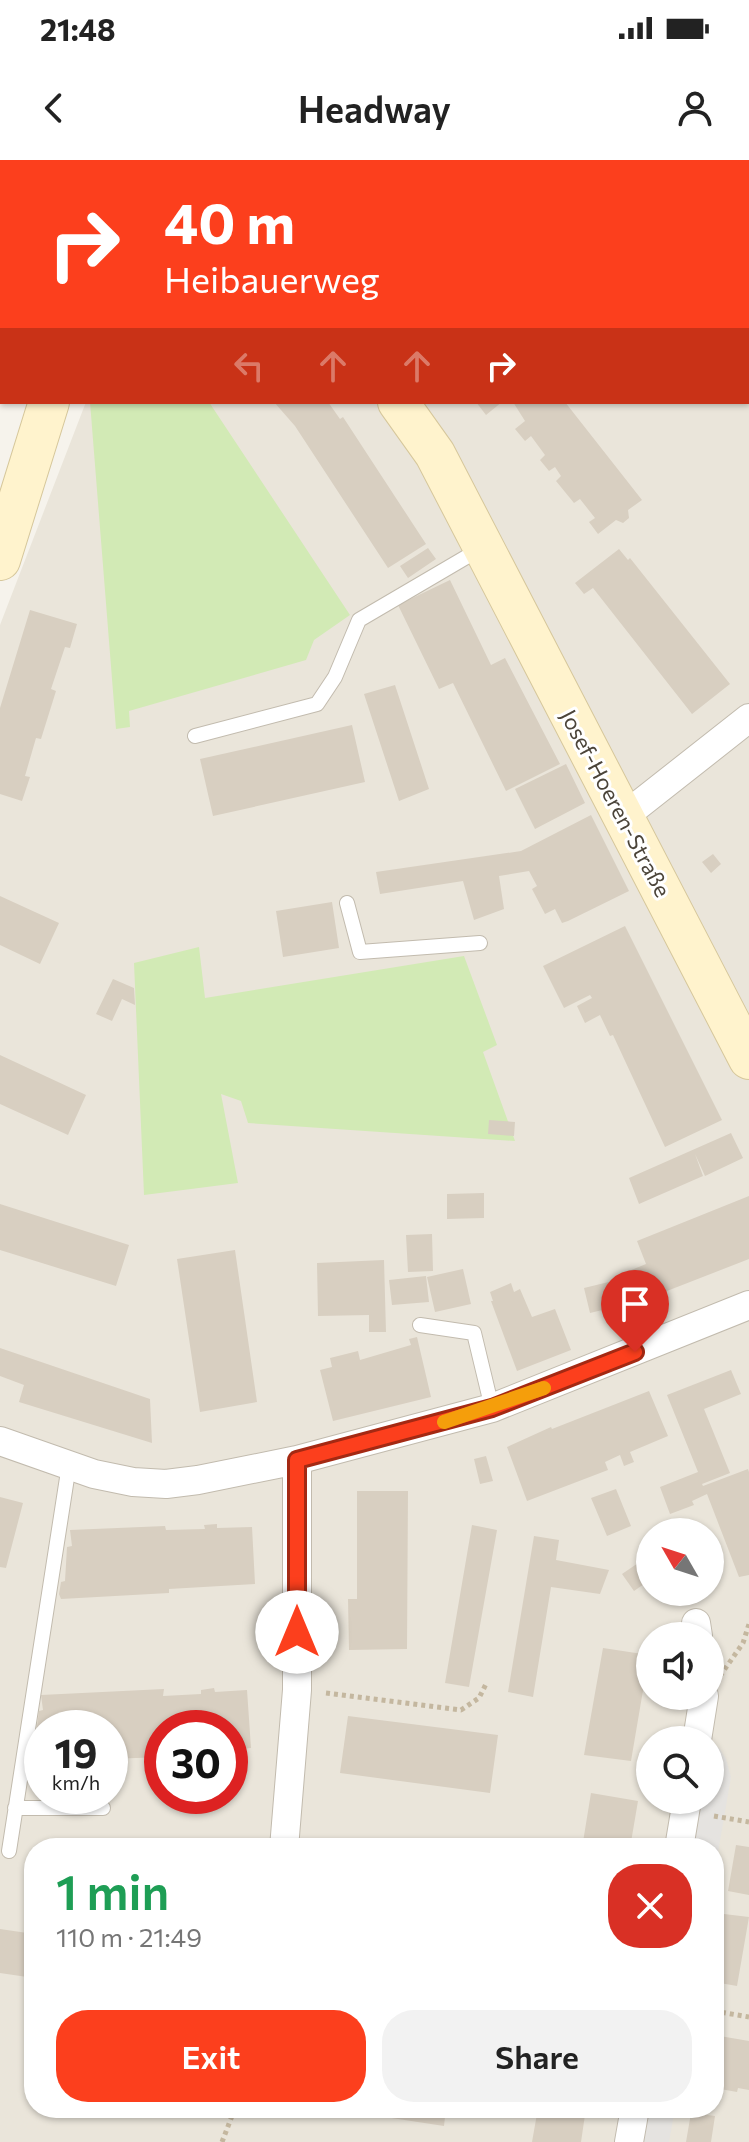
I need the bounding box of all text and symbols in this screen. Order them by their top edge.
text: 21:48 [40,10,116,47]
icon: back [32,86,76,130]
text: Headway [298,86,451,130]
icon: person [673,86,717,130]
text: 40 m [164,187,295,256]
icon: right [32,192,136,296]
text: Heibauerweg [164,256,380,300]
icon: left [227,344,271,388]
icon: ahead [311,344,355,388]
icon: ahead [395,344,439,388]
icon: right [479,344,523,388]
street label: Josef-Hoeren-Straße [555,705,677,901]
pin [601,1270,669,1352]
icon: arrive [613,1282,657,1326]
north arrow [636,1518,724,1606]
map controls [636,1518,724,1814]
position arrow [255,1590,339,1674]
button: sound [636,1622,724,1710]
speed limit sign: 30 [144,1710,248,1814]
button: search [636,1726,724,1814]
text: 19 [55,1727,97,1776]
text: km/h [52,1770,100,1794]
text: 1 min [56,1861,169,1920]
button: close [608,1864,692,1948]
text: 110 m · 21:49 [56,1921,202,1952]
button: Exit [56,2010,366,2102]
button: Share [382,2010,692,2102]

